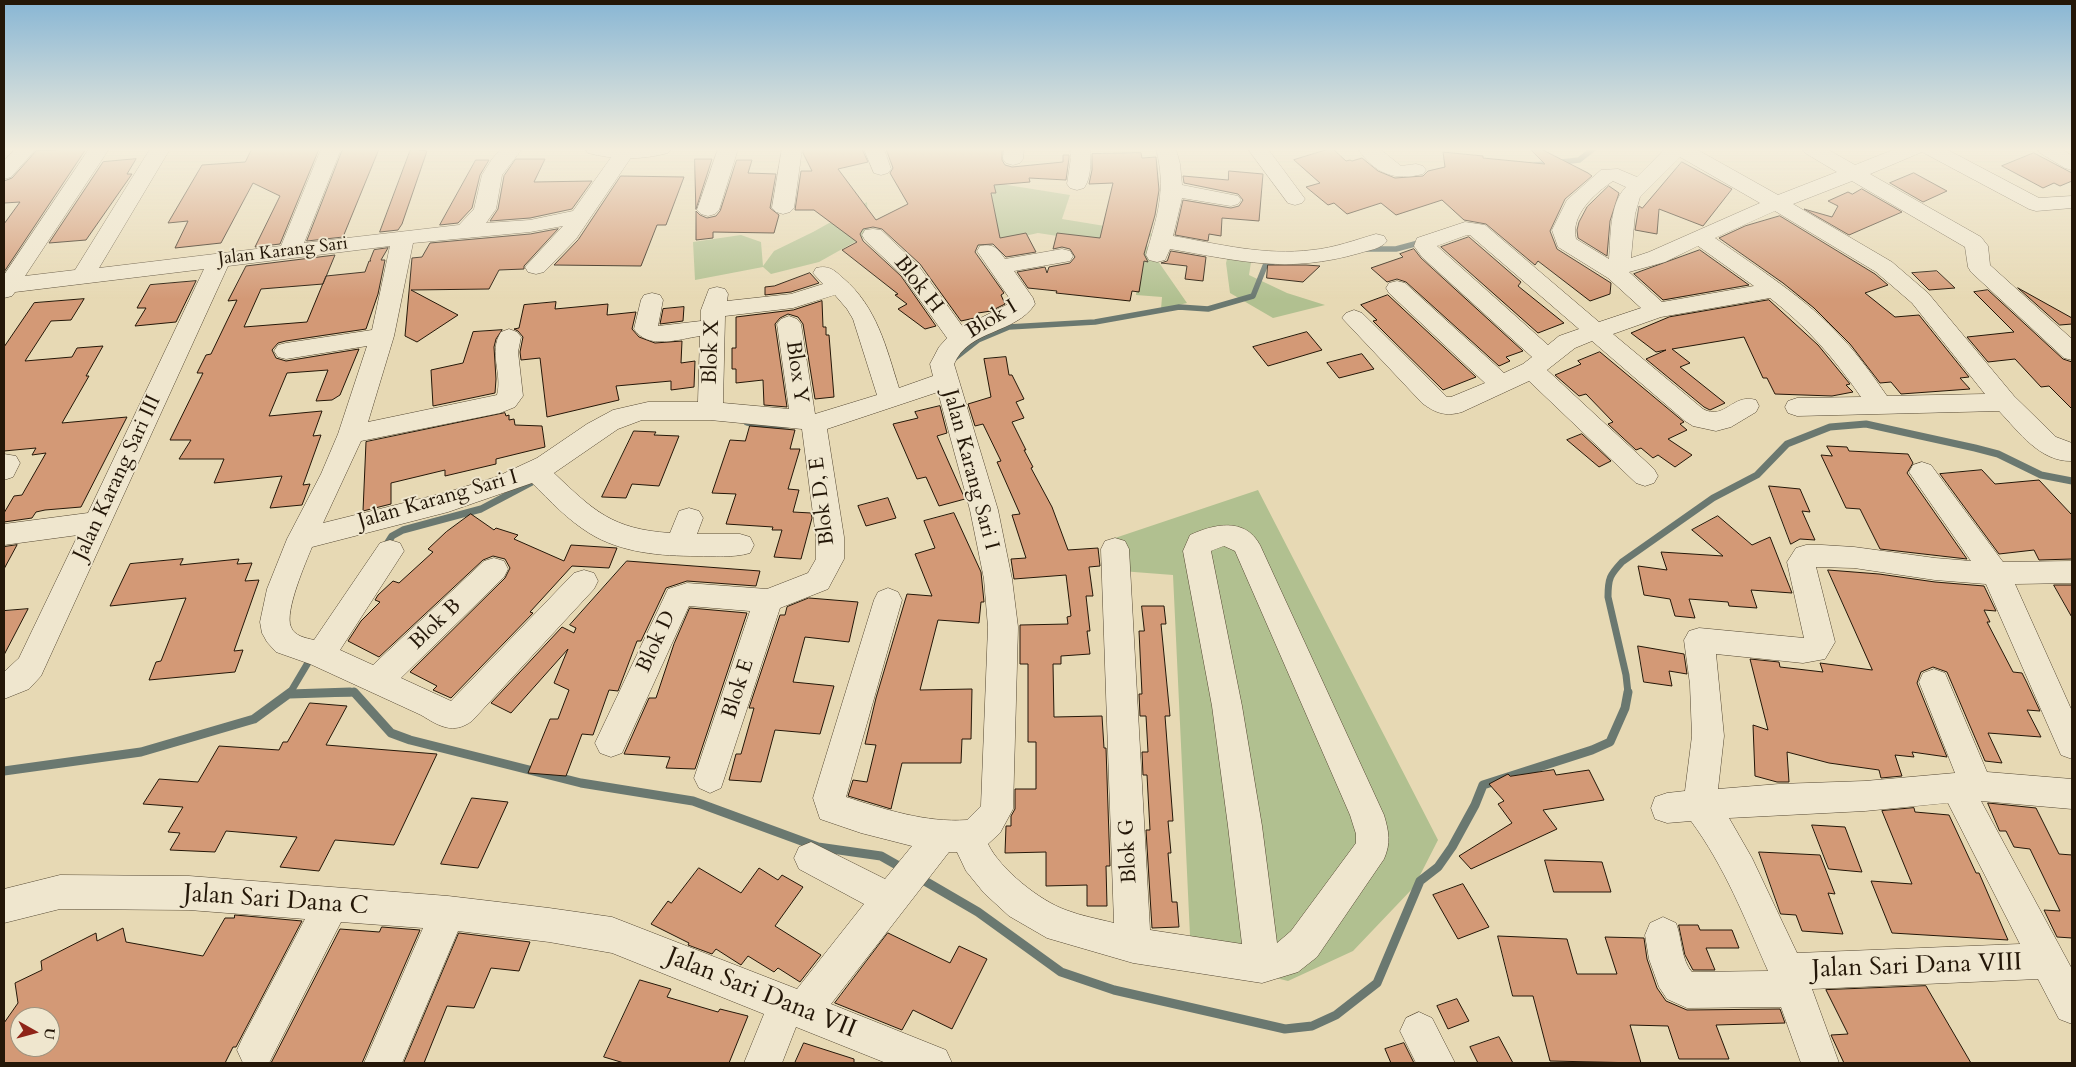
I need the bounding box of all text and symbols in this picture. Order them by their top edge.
street label: Jalan Karang Sari [217,233,349,271]
street label: Blok H [888,251,948,319]
street label: Blok I [962,295,1022,345]
street label: Blok X [698,319,726,385]
street label: Blox Y [779,339,813,405]
street label: Jalan Karang Sari I [936,387,1004,553]
street label: Jalan Karang Sari III [69,391,167,565]
street label: Blok D, E [805,455,841,547]
street label: Jalan Karang Sari I [355,465,521,535]
street label: Blok B [405,594,467,656]
street label: Blok D [632,607,682,677]
street label: Blok E [718,656,760,722]
street label: Blok G [1115,818,1143,884]
street label: Jalan Sari Dana C [182,880,370,922]
street label: Jalan Sari Dana VII [662,942,860,1046]
street label: Jalan Sari Dana VIII [1811,948,2023,986]
north arrow [10,1007,60,1057]
text: U [39,1027,60,1041]

